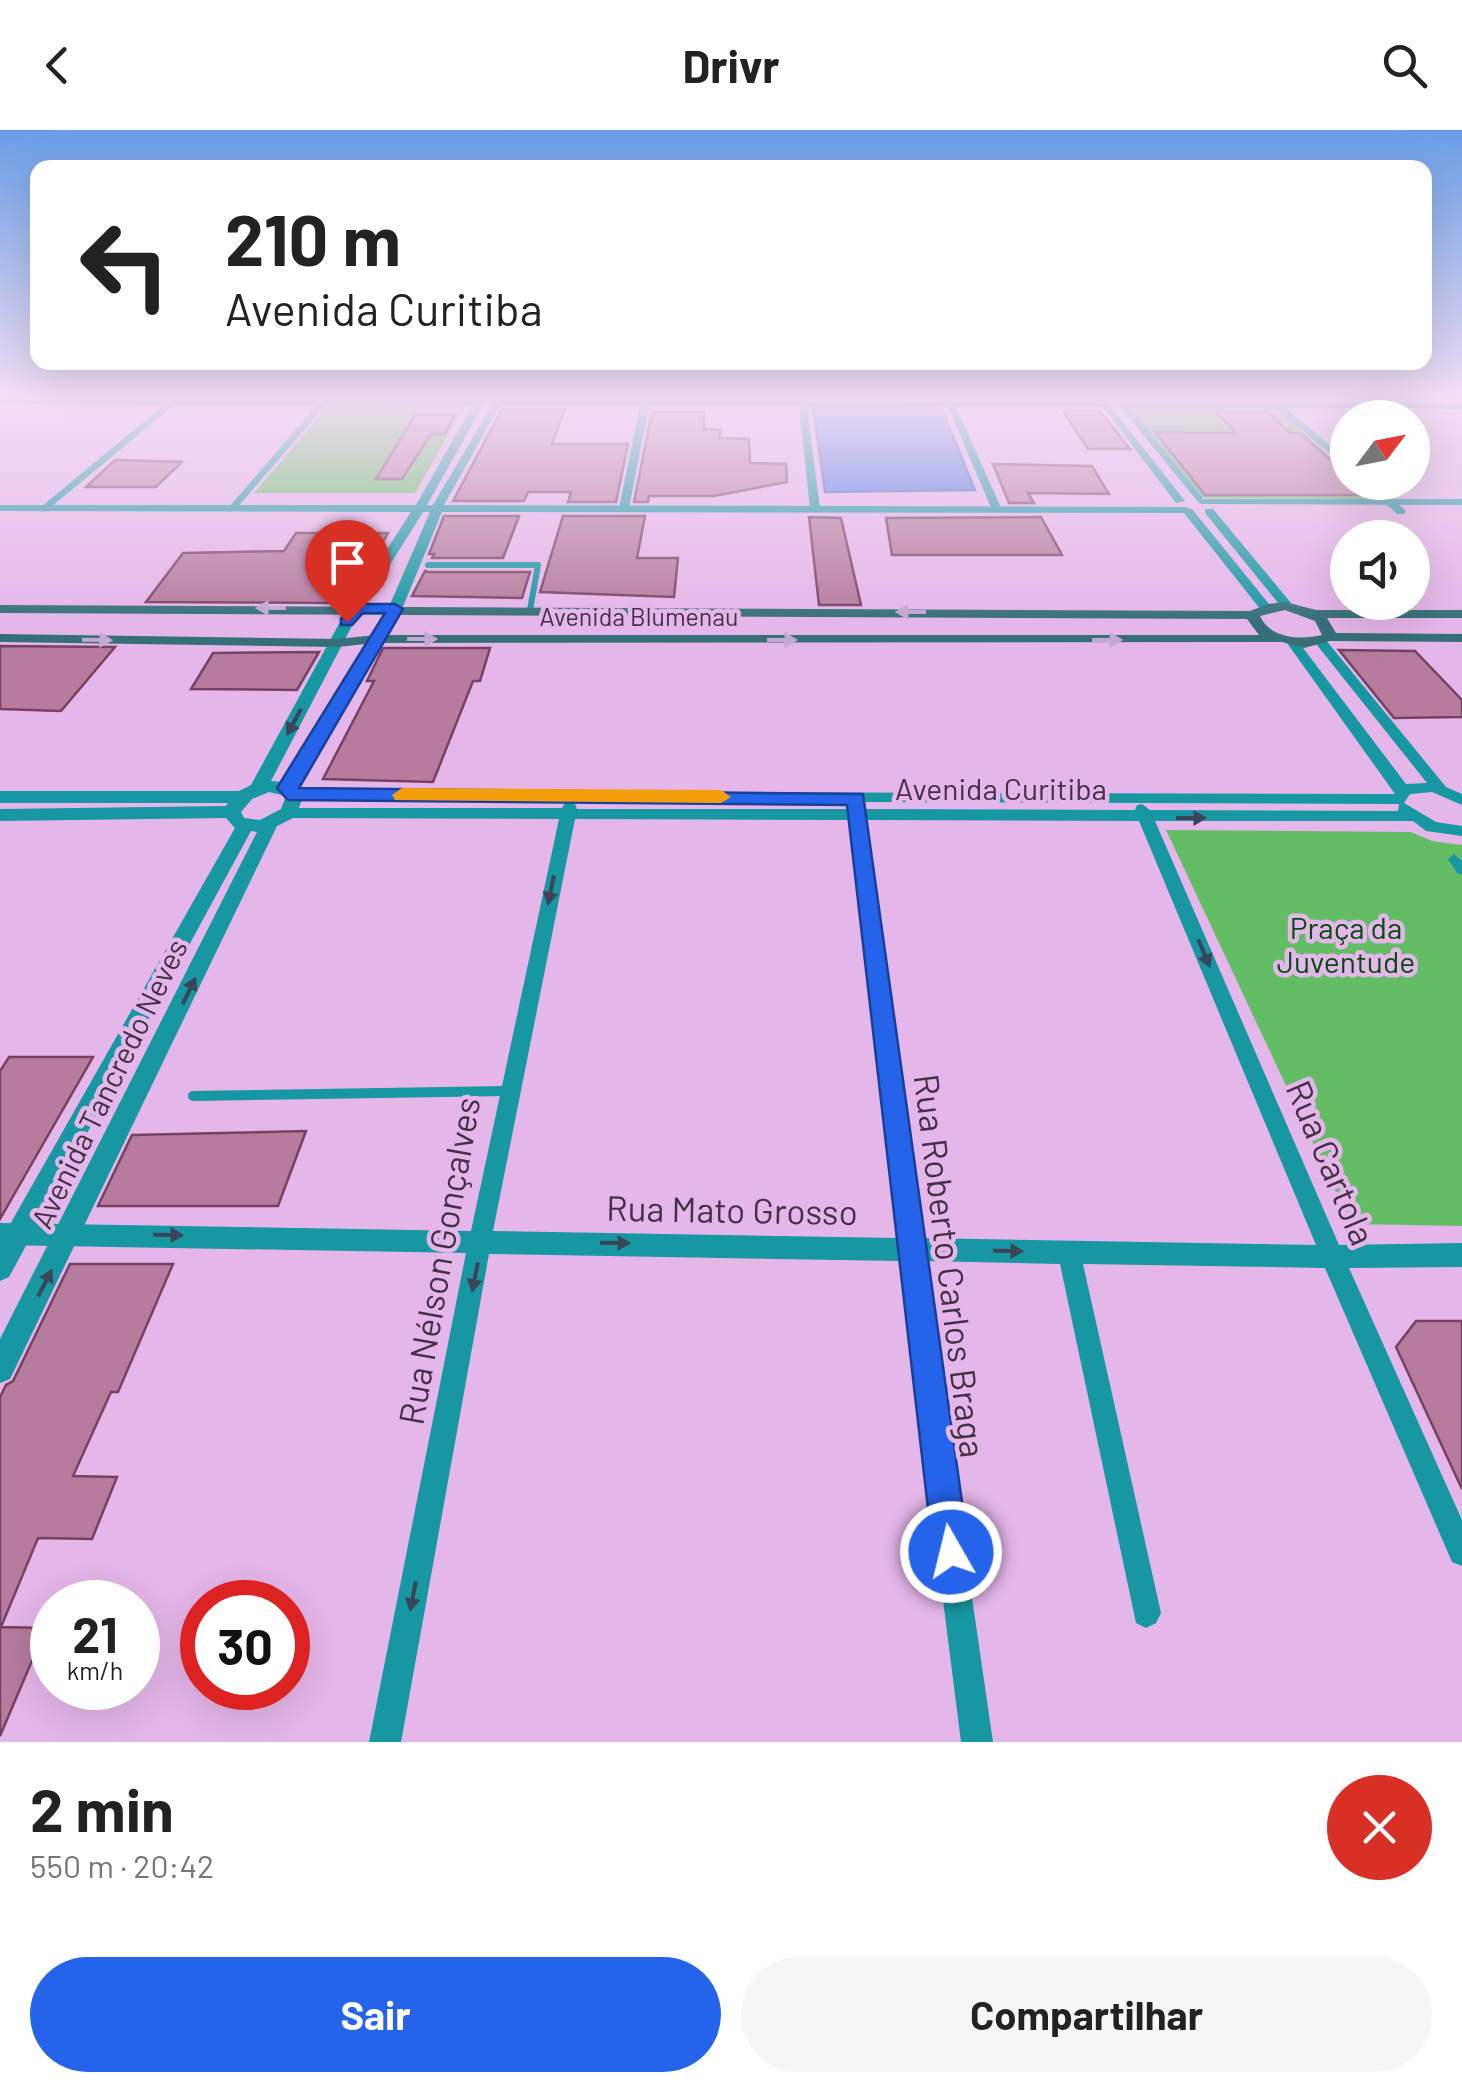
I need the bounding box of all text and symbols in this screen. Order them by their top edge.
icon: back [30,38,85,93]
text: Drivr [682,38,780,92]
icon: search [1377,38,1432,93]
text: 210 m [225,196,401,280]
icon: left [60,200,190,330]
text: Avenida Curitiba [225,281,543,335]
north arrow [1330,400,1430,500]
map controls [1330,400,1430,620]
pin [305,520,390,623]
button: sound [1330,520,1430,620]
icon: arrive [320,535,375,590]
one-way arrow [254,600,286,616]
street label: Avenida Blumenau [540,601,738,631]
one-way arrow [894,604,926,620]
one-way arrow [407,631,439,647]
one-way arrow [82,632,114,648]
one-way arrow [1092,632,1124,648]
one-way arrow [767,633,799,649]
one-way arrow [286,708,303,737]
street label: Avenida Curitiba [895,770,1107,806]
one-way arrow [1176,810,1208,826]
one-way arrow [543,875,558,906]
park label: Praça da Juventude [1277,909,1415,979]
street label: Avenida Tancredo Neves [22,933,194,1234]
one-way arrow [1196,938,1212,968]
one-way arrow [180,976,197,1005]
street label: Rua Roberto Carlos Braga [907,1072,995,1460]
street label: Rua Cartola [1278,1074,1385,1251]
street label: Rua Nélson Gonçalves [389,1094,488,1428]
street label: Rua Mato Grosso [606,1186,858,1232]
one-way arrow [152,1227,184,1243]
one-way arrow [599,1236,631,1252]
one-way arrow [992,1243,1024,1259]
one-way arrow [467,1262,483,1293]
one-way arrow [36,1268,53,1297]
position arrow [899,1500,1003,1604]
speed limit sign: 30 [180,1580,310,1710]
one-way arrow [405,1581,421,1612]
text: 21 [72,1603,118,1663]
text: km/h [67,1655,123,1685]
text: 2 min [30,1772,174,1844]
button: close [1327,1775,1432,1880]
text: 550 m · 20:42 [30,1846,214,1884]
button: Sair [30,1957,721,2072]
button: Compartilhar [741,1957,1432,2072]

